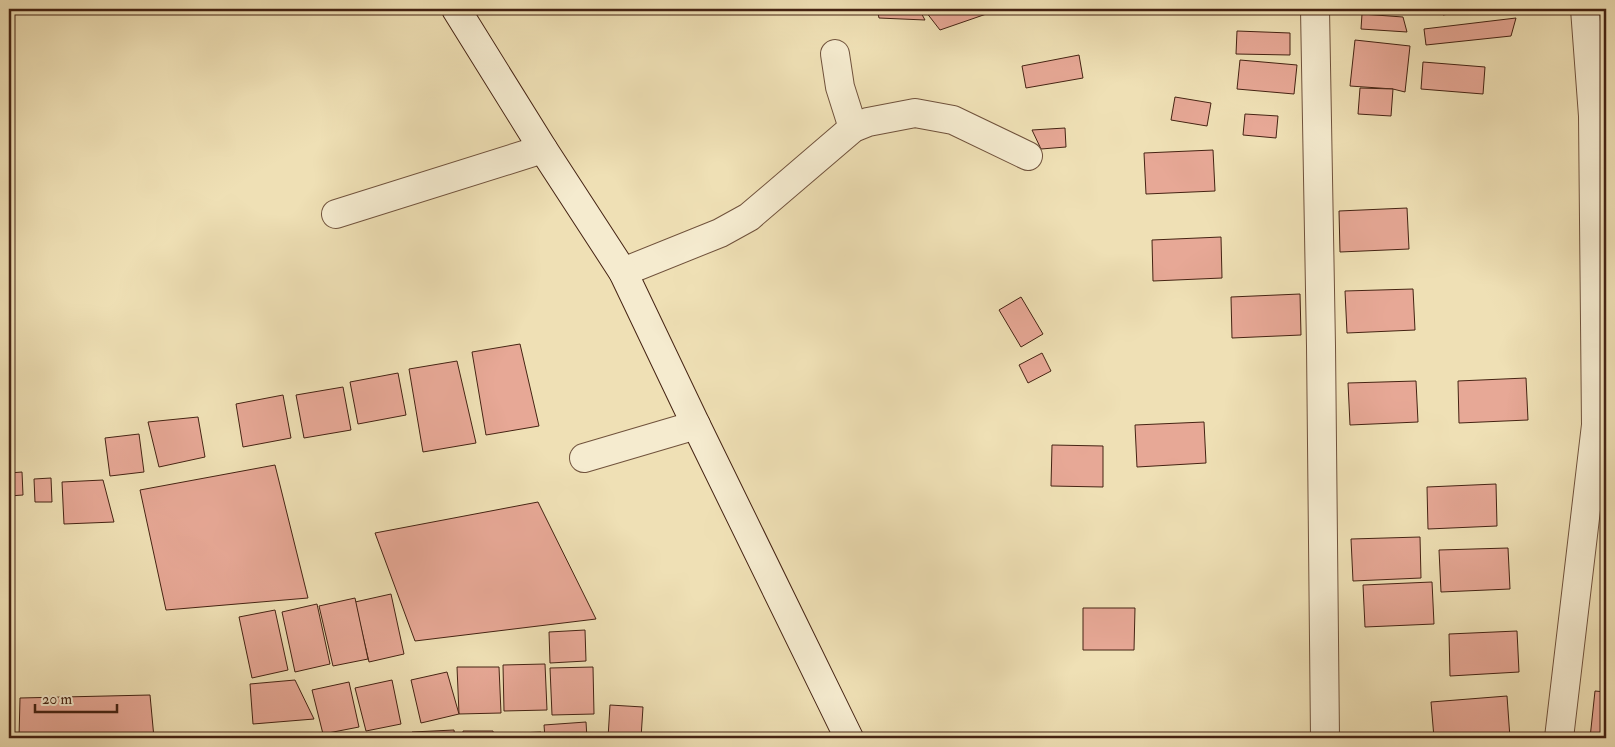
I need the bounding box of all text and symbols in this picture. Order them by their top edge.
scale bar [35,682,118,714]
text: 20 m [42,690,72,709]

